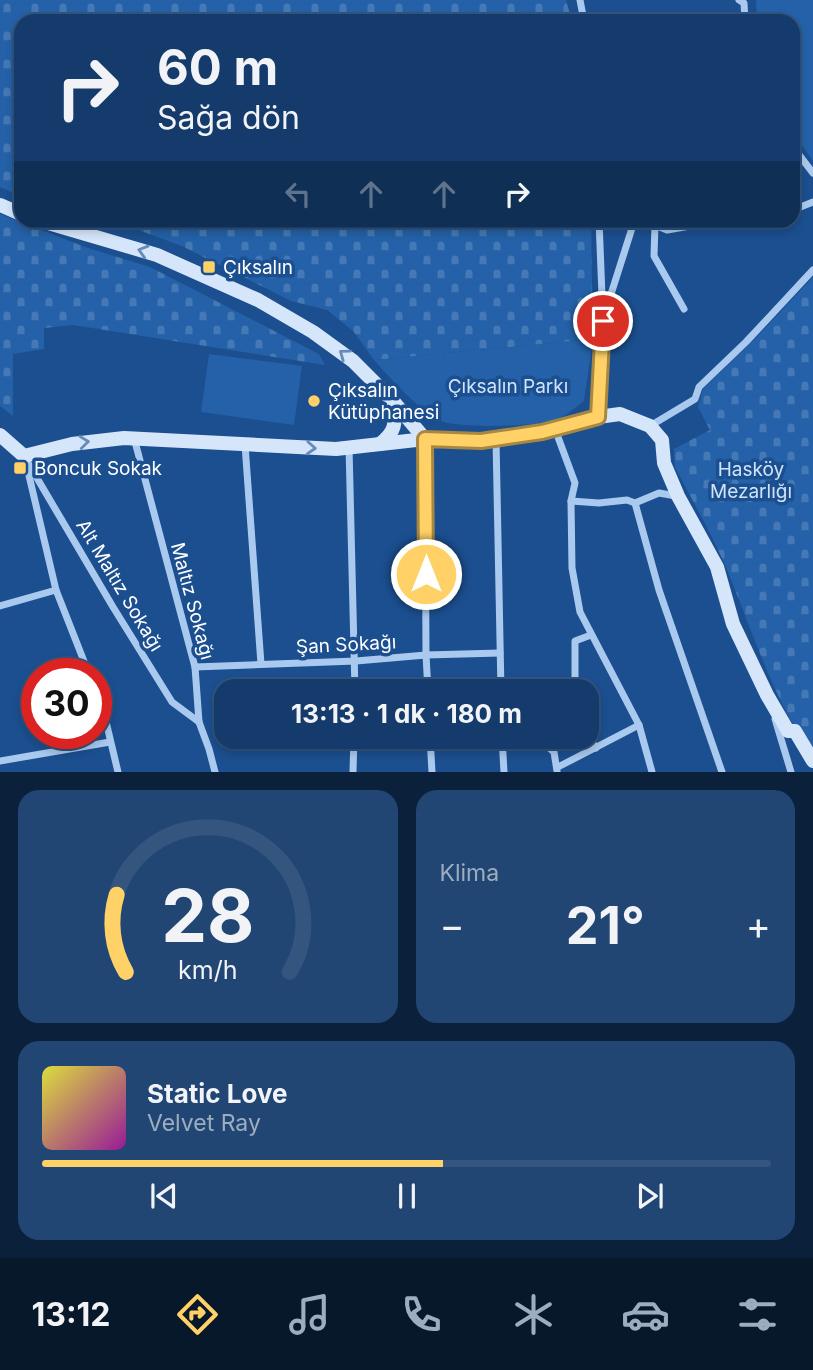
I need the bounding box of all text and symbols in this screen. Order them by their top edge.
text: 60 m [157,38,278,97]
icon: right [42,42,133,133]
text: Sağa dön [157,98,300,137]
icon: left [279,175,317,213]
icon: ahead [352,175,390,213]
icon: ahead [425,175,463,213]
icon: right [498,175,536,213]
one-way arrow [138,245,150,259]
place label: Çıksalın [223,256,293,279]
marker: Çıksalın [201,259,217,275]
pin [573,291,633,351]
icon: arrive [584,302,622,340]
one-way arrow [339,350,352,362]
park label: Çıksalın Parkı [448,375,568,398]
place label: Çıksalın Kütüphanesi [328,379,439,424]
marker: Çıksalın Kütüphanesi [306,393,322,409]
one-way arrow [78,435,89,450]
one-way arrow [305,440,316,455]
place label: Boncuk Sokak [34,457,163,480]
park label: Hasköy Mezarlığı [710,458,792,503]
marker: Boncuk Sokak [12,460,28,476]
street label: Alt Maltız Sokağı [71,515,168,655]
position arrow [389,537,463,611]
street label: Maltız Sokağı [166,540,219,662]
street label: Şan Sokağı [295,630,397,659]
speed limit sign: 30 [21,658,112,749]
text: 13:13 · 1 dk · 180 m [291,698,522,729]
text: Klima [440,859,499,887]
text: 28 [161,872,254,961]
text: 21° [566,894,645,957]
text: − [440,902,465,948]
text: + [746,902,771,948]
text: km/h [178,955,237,985]
text: Static Love [147,1078,288,1109]
text: Velvet Ray [147,1109,261,1137]
icon: previous [145,1177,183,1215]
icon: pause [388,1177,426,1215]
icon: next [631,1177,669,1215]
icon: directions [173,1290,222,1339]
icon: music [285,1290,334,1339]
icon: phone [397,1290,446,1339]
icon: climate [509,1290,558,1339]
icon: car [621,1290,670,1339]
icon: filters [733,1290,782,1339]
text: 13:12 [31,1295,111,1334]

